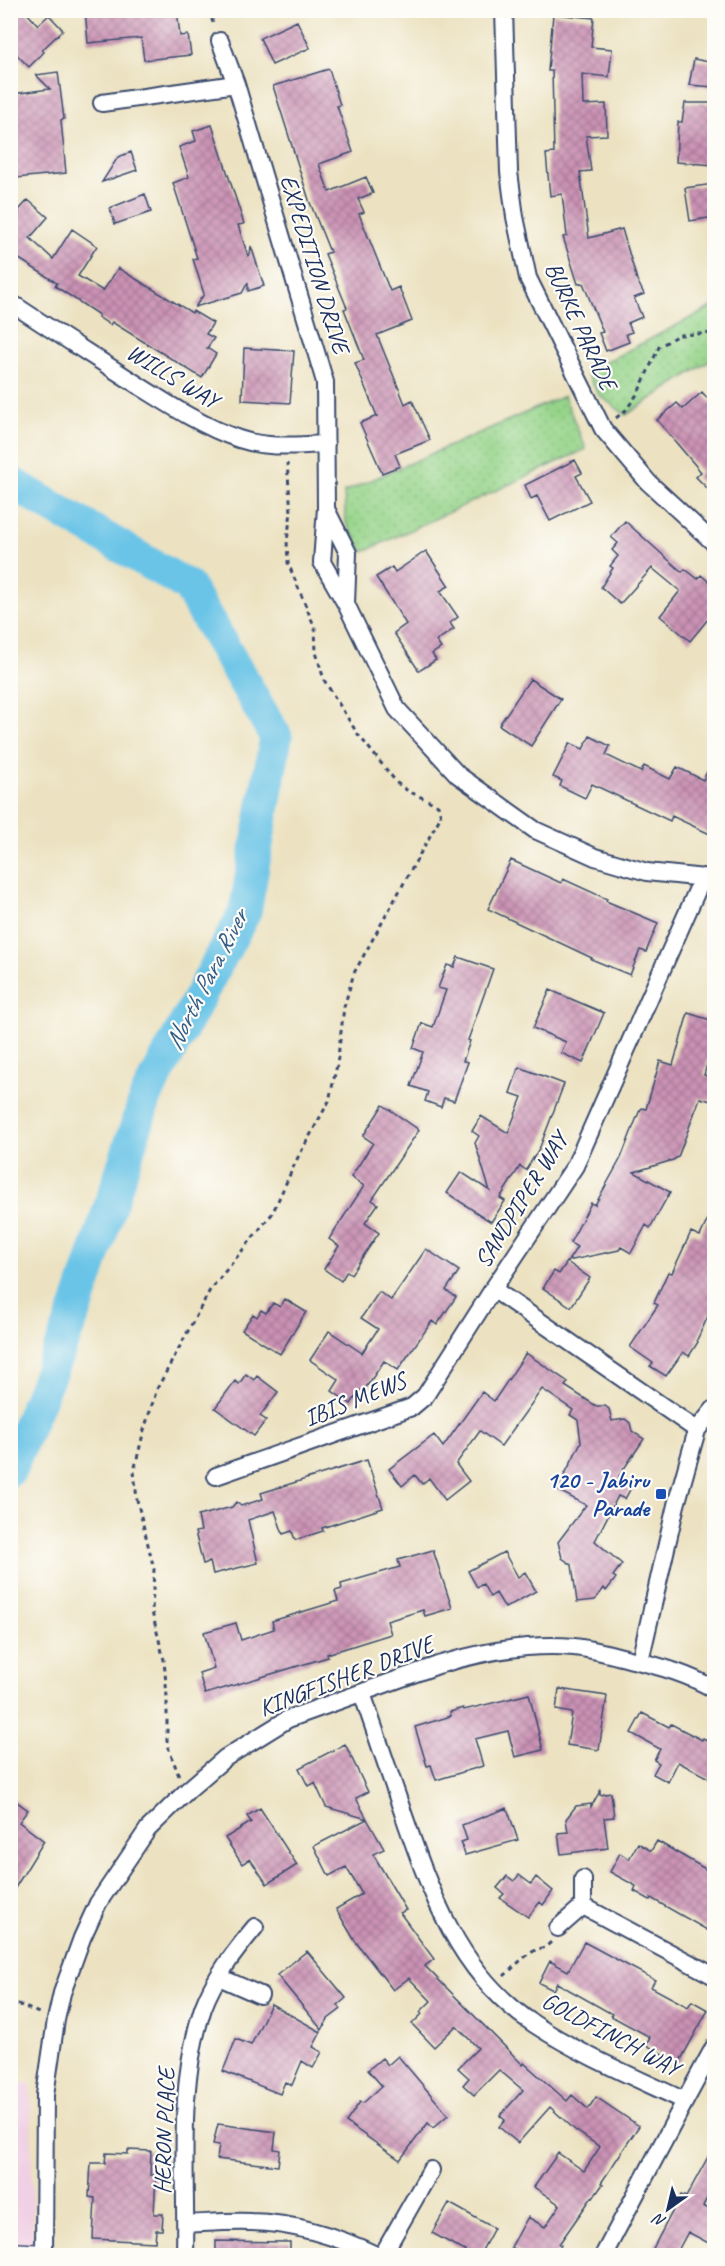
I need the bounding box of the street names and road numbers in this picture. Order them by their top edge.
street label: EXPEDITION DRIVE [274,171,357,360]
street label: BURKE PARADE [538,257,625,397]
street label: WILLS WAY [121,337,227,417]
street label: SANDPIPER WAY [468,1124,576,1273]
street label: IBIS MEWS [300,1364,413,1433]
street label: KINGFISHER DRIVE [254,1628,440,1723]
street label: GOLDFINCH WAY [537,1985,688,2084]
street label: HERON PLACE [147,2064,181,2194]

